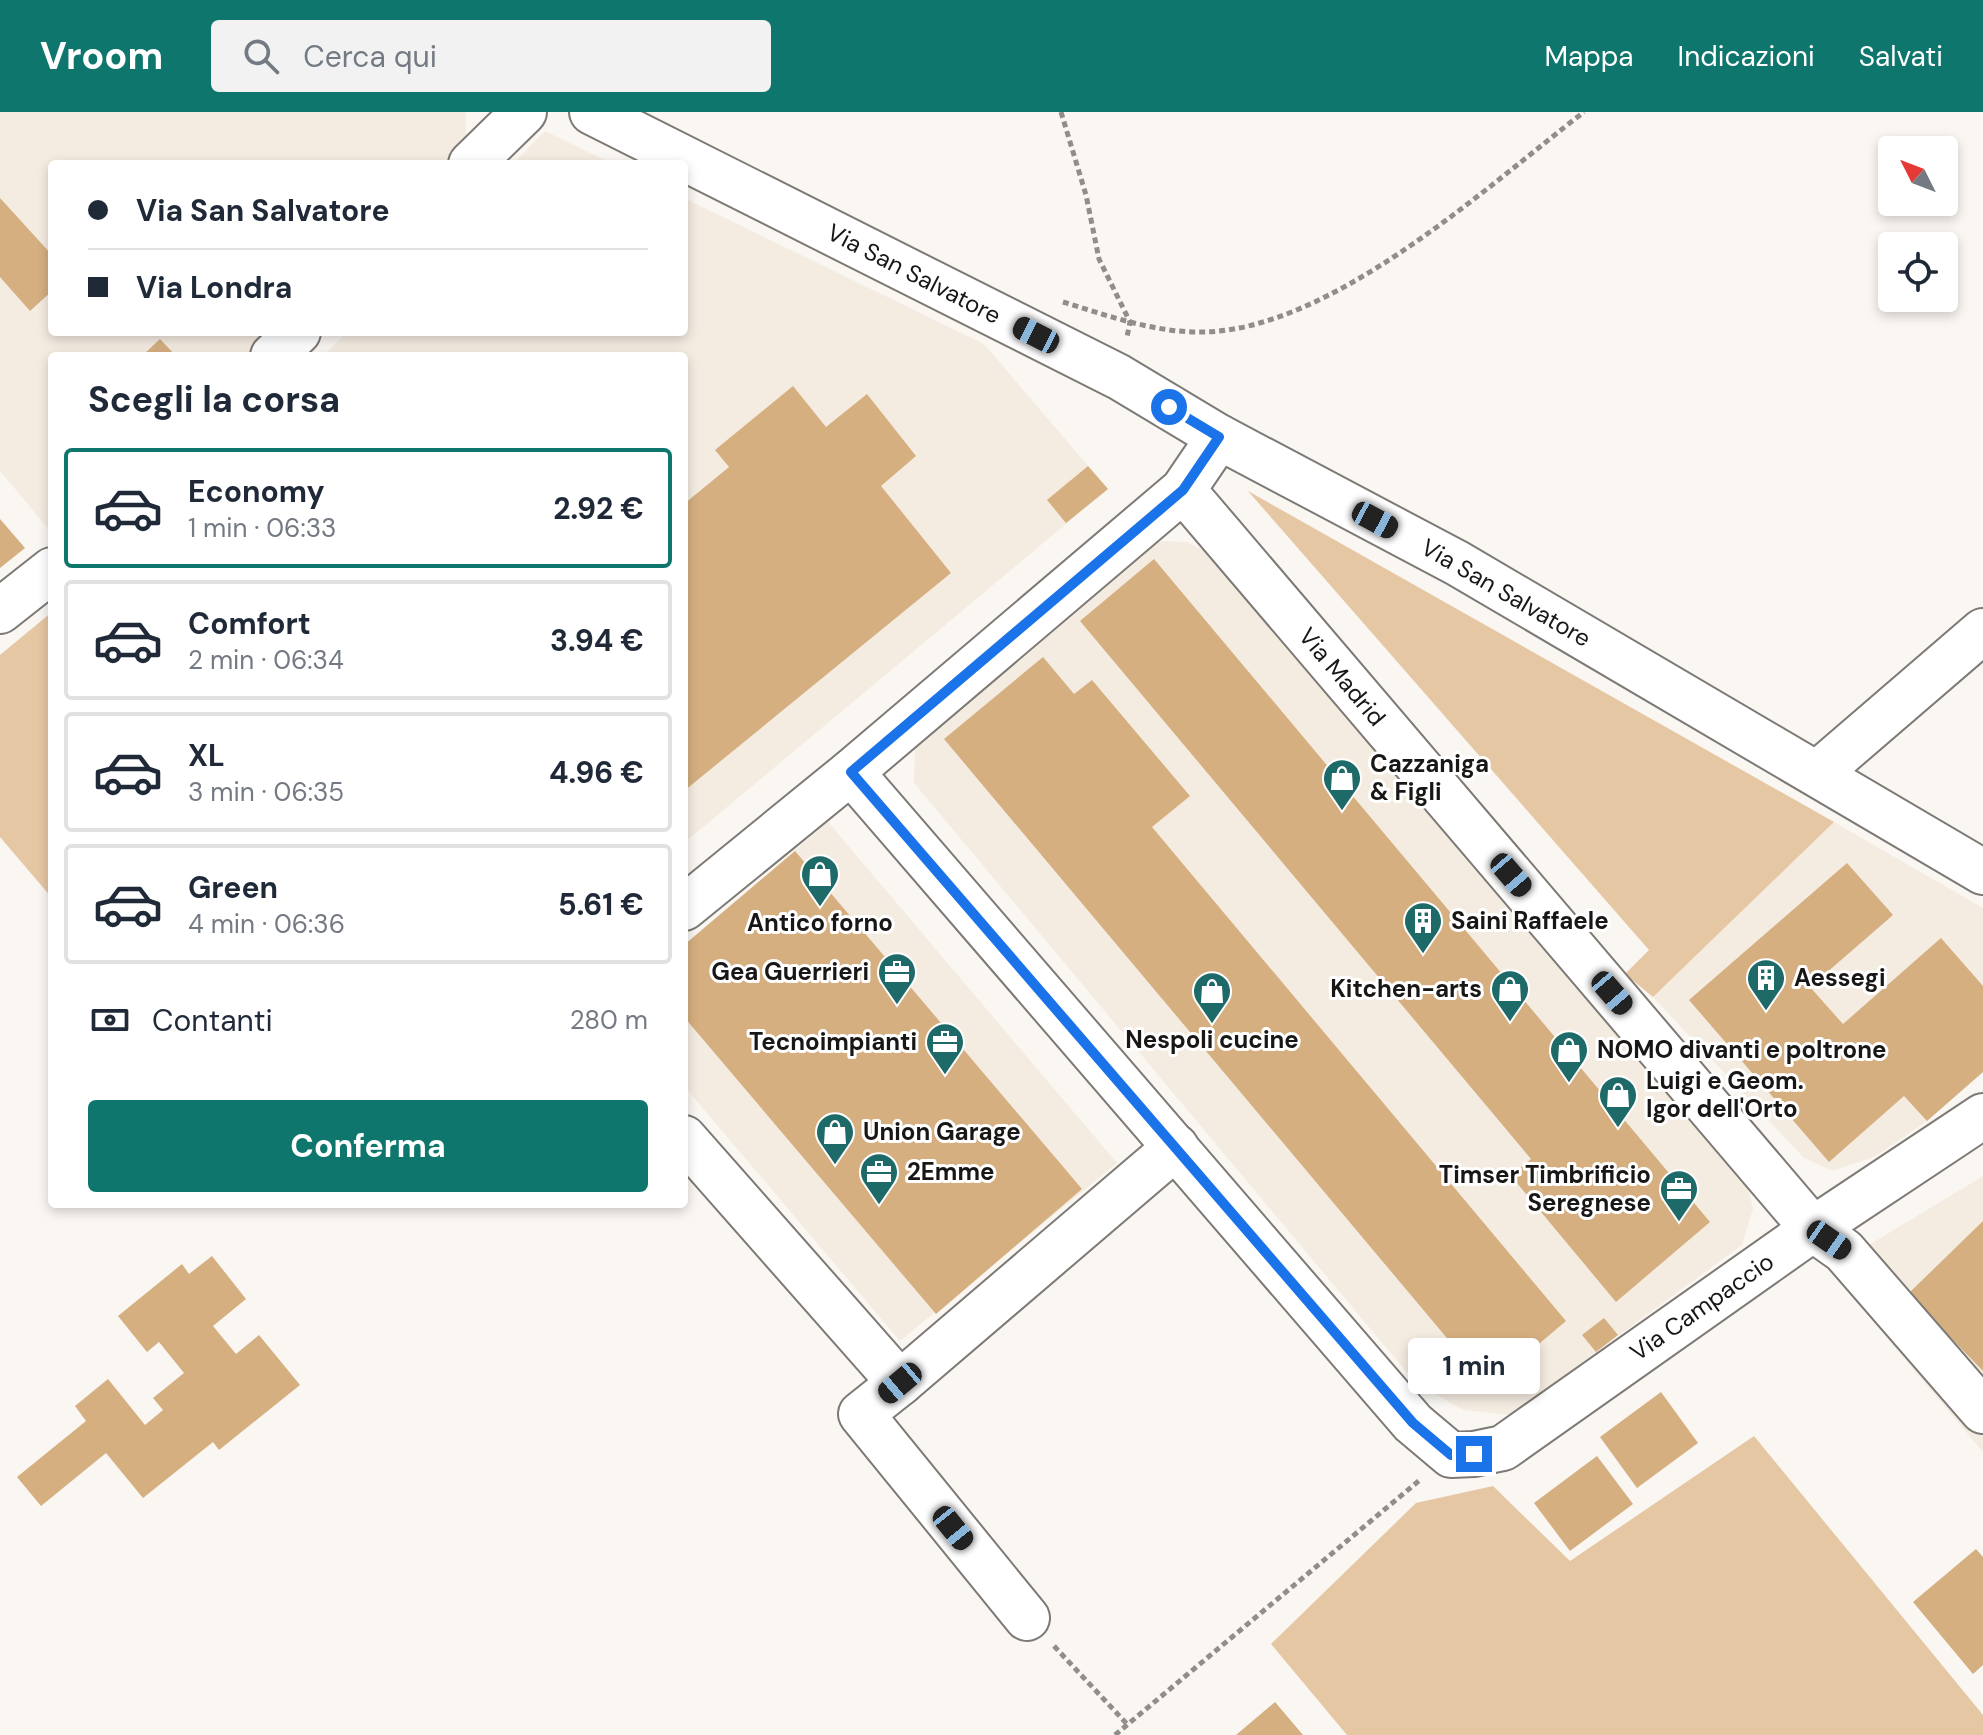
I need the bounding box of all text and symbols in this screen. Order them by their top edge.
search box [211,20,771,92]
text: Vroom [40,31,163,81]
icon: search [239,34,283,78]
text: Cerca qui [303,37,437,76]
text: Mappa [1545,38,1634,75]
text: Indicazioni [1678,38,1815,75]
text: Salvati [1859,38,1943,75]
north arrow [1878,136,1958,216]
map controls [1878,136,1958,312]
text: Via San Salvatore [136,191,389,230]
street label: Via San Salvatore [822,216,1006,331]
button: locate [1878,232,1958,312]
text: Via Londra [136,268,292,307]
car [1009,313,1063,357]
text: Scegli la corsa [88,376,340,423]
route start [1151,389,1187,425]
icon: car [92,472,164,544]
text: Economy [188,472,325,511]
text: 2.92 € [553,489,644,528]
car [1348,498,1402,542]
text: 1 min · 06:33 [188,511,336,545]
street label: Via San Salvatore [1416,531,1597,654]
icon: car [92,604,164,676]
text: Comfort [188,604,311,643]
text: 3.94 € [550,621,644,660]
street label: Via Madrid [1292,621,1393,732]
text: 2 min · 06:34 [188,643,344,677]
icon: car [92,736,164,808]
text: XL [188,736,225,775]
place label: Cazzaniga & Figli [1370,748,1489,807]
text: 4.96 € [549,753,644,792]
shop icon: Cazzaniga & Figli [1321,757,1363,812]
text: 3 min · 06:35 [188,775,344,809]
car [1486,849,1536,901]
shop icon: Antico forno [799,853,841,908]
icon: car [92,868,164,940]
text: Green [188,868,278,907]
text: 5.61 € [558,885,644,924]
building icon: Saini Raffaele [1402,900,1444,955]
place label: Saini Raffaele [1451,905,1609,936]
text: 4 min · 06:36 [188,907,345,941]
place label: Antico forno [747,907,893,938]
office icon: Gea Guerrieri [876,951,918,1006]
place label: Gea Guerrieri [711,956,869,987]
building icon: Aessegi [1745,957,1787,1012]
place label: Aessegi [1794,962,1885,993]
car [1587,967,1637,1019]
shop icon: Kitchen-arts [1489,968,1531,1023]
shop icon: Nespoli cucine [1191,970,1233,1025]
place label: Kitchen-arts [1330,973,1482,1004]
icon: cash [88,998,132,1042]
text: Contanti [152,1001,273,1040]
text: 280 m [570,1003,648,1037]
office icon: Tecnoimpianti [924,1021,966,1076]
place label: Nespoli cucine [1125,1024,1299,1055]
place label: Tecnoimpianti [749,1026,917,1057]
shop icon: NOMO divanti e poltrone [1548,1029,1590,1084]
place label: NOMO divanti e poltrone [1597,1034,1886,1065]
place label: Luigi e Geom. Igor dell'Orto [1646,1065,1804,1124]
shop icon: Luigi e Geom. Igor dell'Orto [1597,1074,1639,1129]
button: Conferma [88,1100,648,1192]
shop icon: Union Garage [814,1111,856,1166]
place label: Union Garage [863,1116,1021,1147]
office icon: 2Emme [858,1151,900,1206]
place label: 2Emme [907,1156,994,1187]
place label: Timser Timbrificio Seregnese [1439,1159,1651,1218]
office icon: Timser Timbrificio Seregnese [1658,1168,1700,1223]
car [1802,1216,1856,1264]
street label: Via Campaccio [1624,1246,1780,1368]
callout: 1 min [1408,1338,1540,1394]
text: 1 min [1442,1349,1506,1383]
car [874,1358,926,1408]
route end [1456,1436,1492,1472]
car [929,1502,977,1554]

